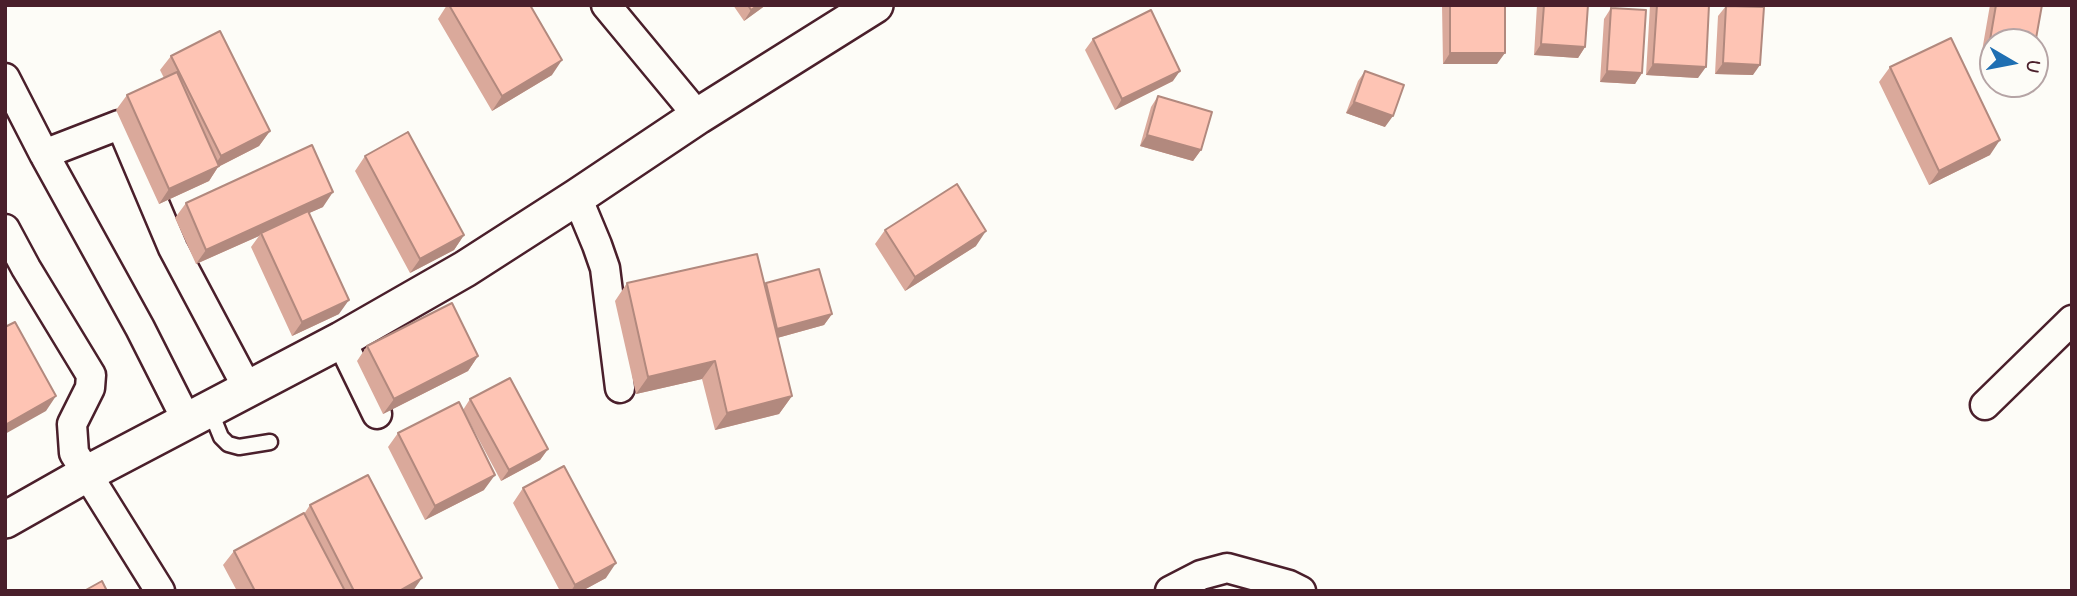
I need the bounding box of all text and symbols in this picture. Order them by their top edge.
north arrow [1979,28,2049,98]
text: U [2021,58,2045,74]

